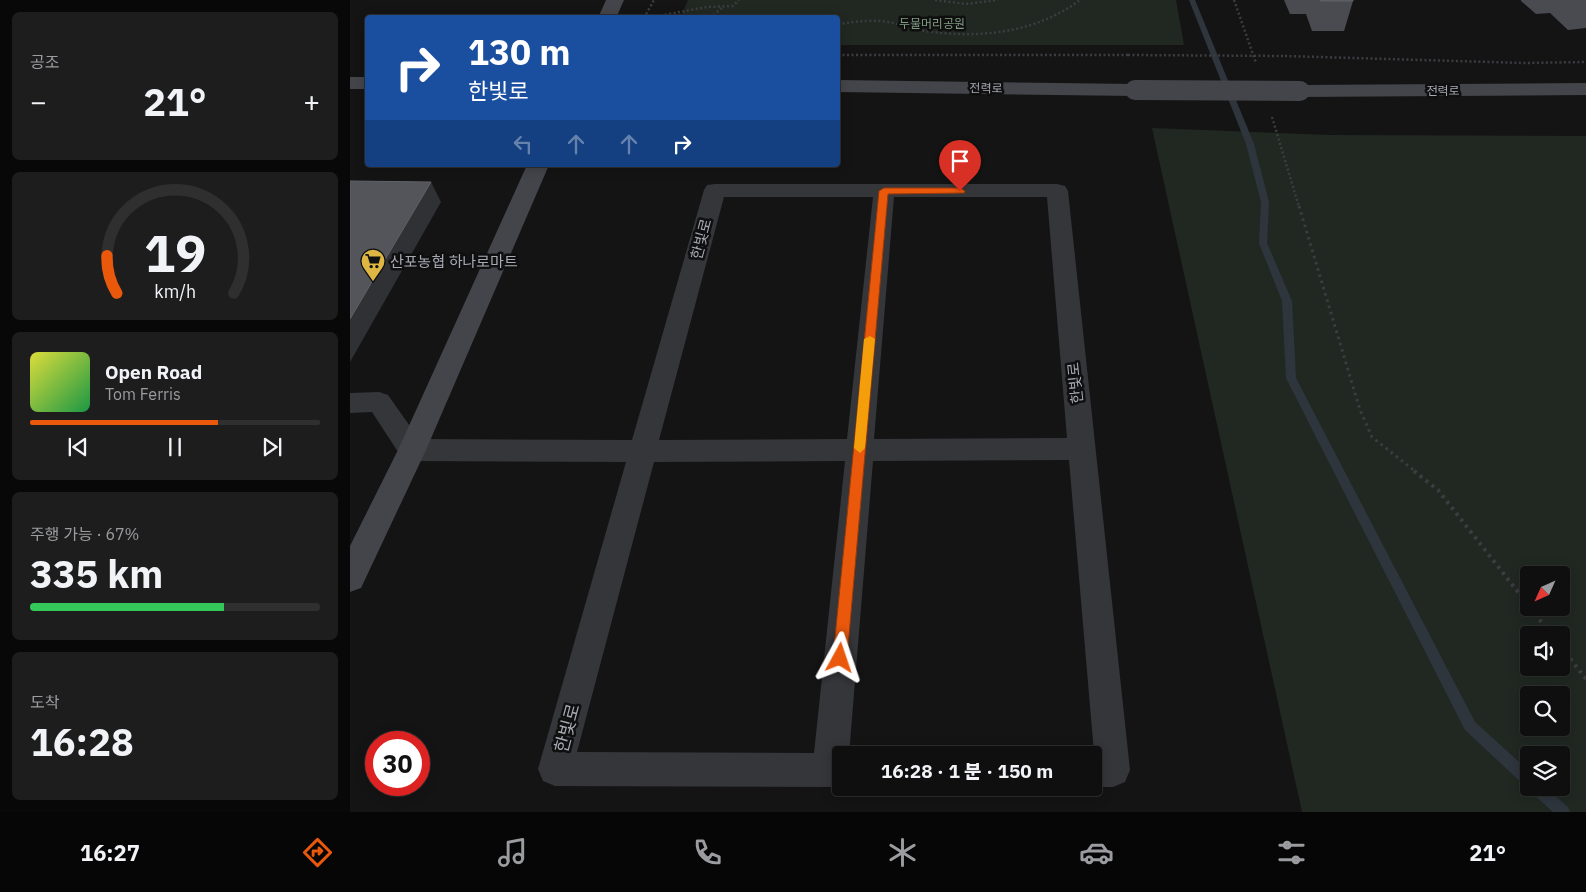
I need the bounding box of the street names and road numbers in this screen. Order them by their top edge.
street label: 전력로 [969,80,1003,96]
street label: 전력로 [1426,83,1460,98]
street label: 한빛로 [686,217,716,261]
street label: 한빛로 [1063,361,1087,405]
street label: 한빛로 [549,701,585,755]

